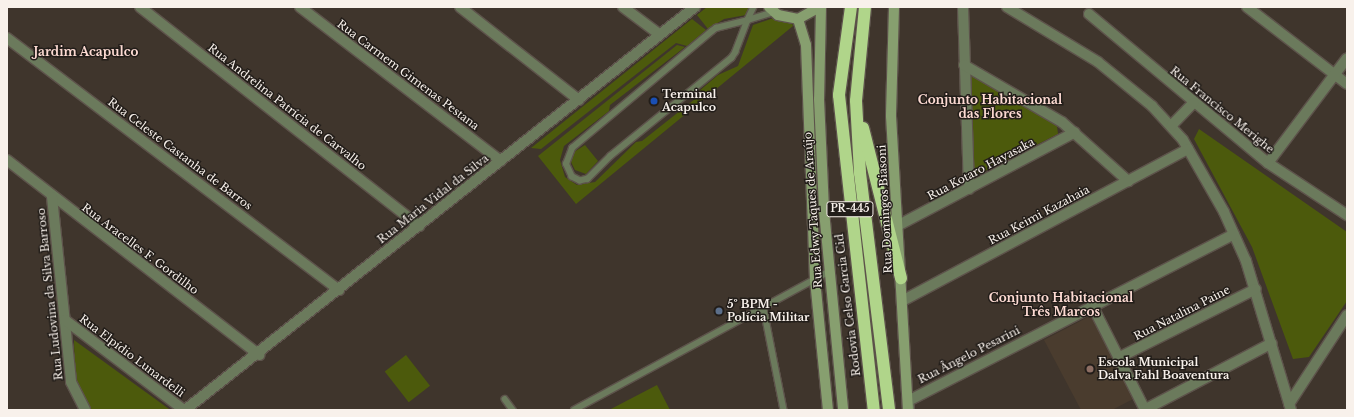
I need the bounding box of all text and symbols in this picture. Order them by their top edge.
street label: Rua Carmem Gimenas Pestana [334,17,482,133]
street label: Rua Andrelina Patrícia de Carvalho [205,41,369,173]
district label: Jardim Acapulco [33,45,139,59]
street label: Rua Francisco Merighe [1167,64,1277,156]
place label: Terminal Acapulco [662,88,716,114]
district label: Conjunto Habitacional das Flores [918,93,1062,121]
street label: Rua Celeste Castanha de Barros [105,95,255,213]
marker: Terminal Acapulco [649,96,659,106]
street label: Rua Edwy Taques de Araújo [801,131,825,289]
street label: Rua Kotaro Hayasaka [925,135,1037,203]
street label: Rua Domingos Biasoni [875,144,895,274]
street label: Rua Maria Vidal da Silva [375,151,491,247]
street label: Rua Keimi Kazahaia [986,183,1092,247]
street label: Rua Aracelles F. Gordilho [79,201,201,297]
road number: PR-445 [826,201,874,217]
street label: Rua Ludovina da Silva Barroso [34,207,66,381]
street label: Rodovia Celso Garcia Cid [833,233,863,377]
street label: Rua Natalina Paine [1132,283,1232,343]
district label: Conjunto Habitacional Três Marcos [989,291,1133,319]
place label: 5º BPM - Polícia Militar [727,298,810,324]
marker: 5º BPM - Polícia Militar [714,306,724,316]
street label: Rua Elpídio Lunardelli [77,312,187,400]
street label: Rua Ângelo Pesarini [916,323,1022,387]
place label: Escola Municipal Dalva Fahl Boaventura [1098,356,1229,382]
marker: Escola Municipal Dalva Fahl Boaventura [1085,364,1095,374]

